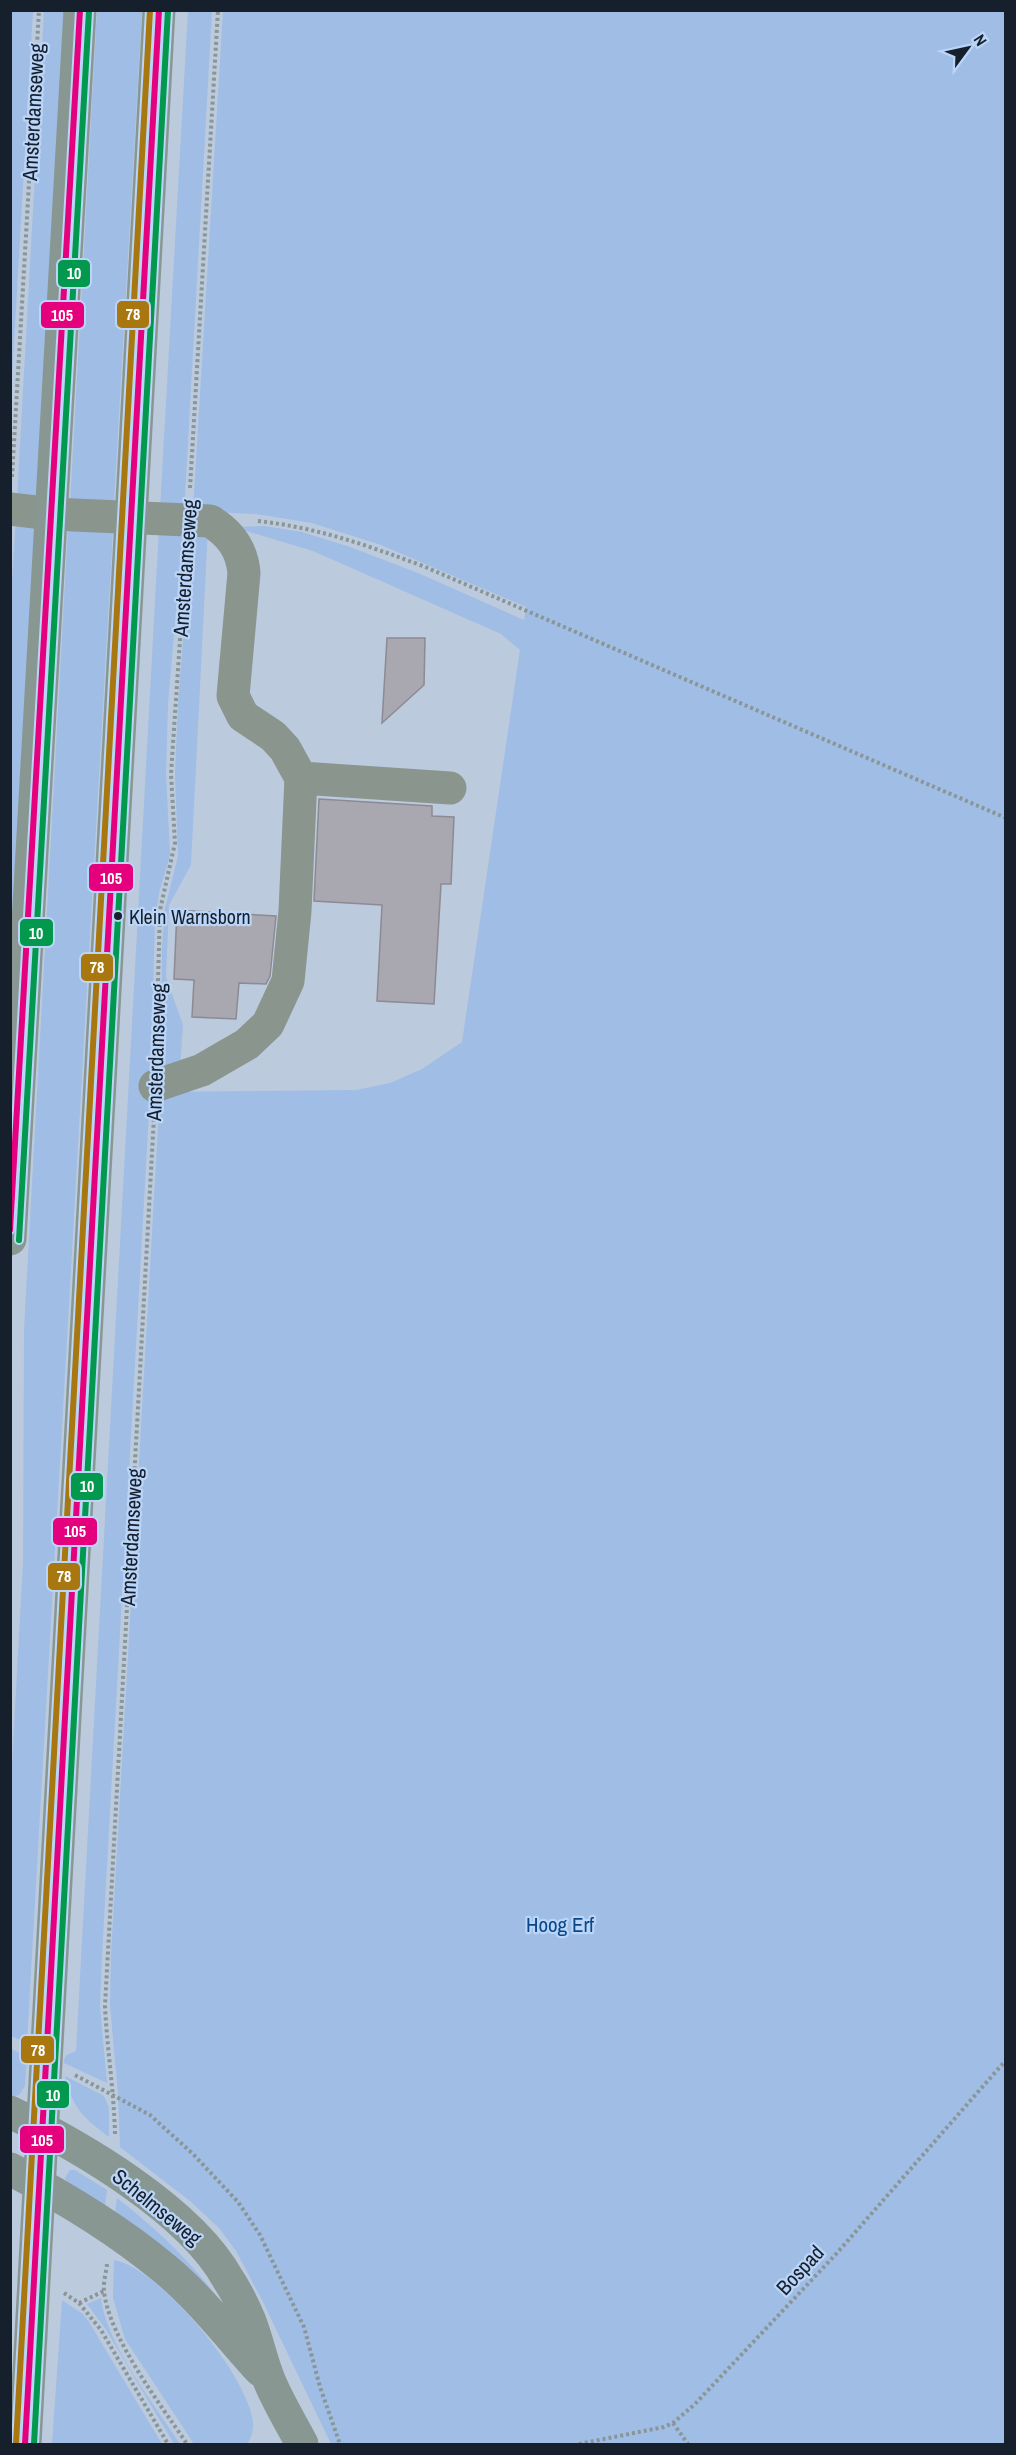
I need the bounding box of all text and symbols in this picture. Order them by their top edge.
north arrow [938,18,998,78]
text: N [969,30,992,50]
street label: Amsterdamseweg [15,42,51,183]
line badge: 10 [57,259,91,288]
text: 10 [67,262,81,284]
line badge: 78 [116,300,150,329]
line badge: 105 [40,301,85,329]
text: 78 [126,303,140,325]
text: 105 [51,304,73,326]
street label: Amsterdamseweg [166,498,204,639]
line badge: 105 [88,863,134,892]
text: 105 [100,867,122,889]
place label: Klein Warnsborn [129,903,251,930]
marker: Klein Warnsborn [112,910,124,922]
line badge: 10 [19,918,54,947]
text: 10 [29,922,43,944]
line badge: 78 [80,953,114,982]
text: 78 [90,956,104,978]
street label: Amsterdamseweg [139,982,173,1122]
street label: Amsterdamseweg [113,1467,149,1608]
line badge: 10 [70,1472,104,1501]
text: 10 [80,1475,94,1497]
line badge: 105 [52,1517,98,1546]
text: 105 [64,1520,86,1542]
line badge: 78 [47,1562,81,1591]
text: 78 [57,1565,71,1587]
park label: Hoog Erf [526,1910,594,1939]
line badge: 78 [20,2035,55,2064]
text: 78 [31,2039,45,2061]
line badge: 10 [36,2080,70,2109]
text: 10 [46,2084,60,2106]
line badge: 105 [19,2125,65,2154]
text: 105 [31,2129,53,2151]
street label: Schelmseweg [106,2162,208,2252]
street label: Bospad [769,2239,831,2301]

